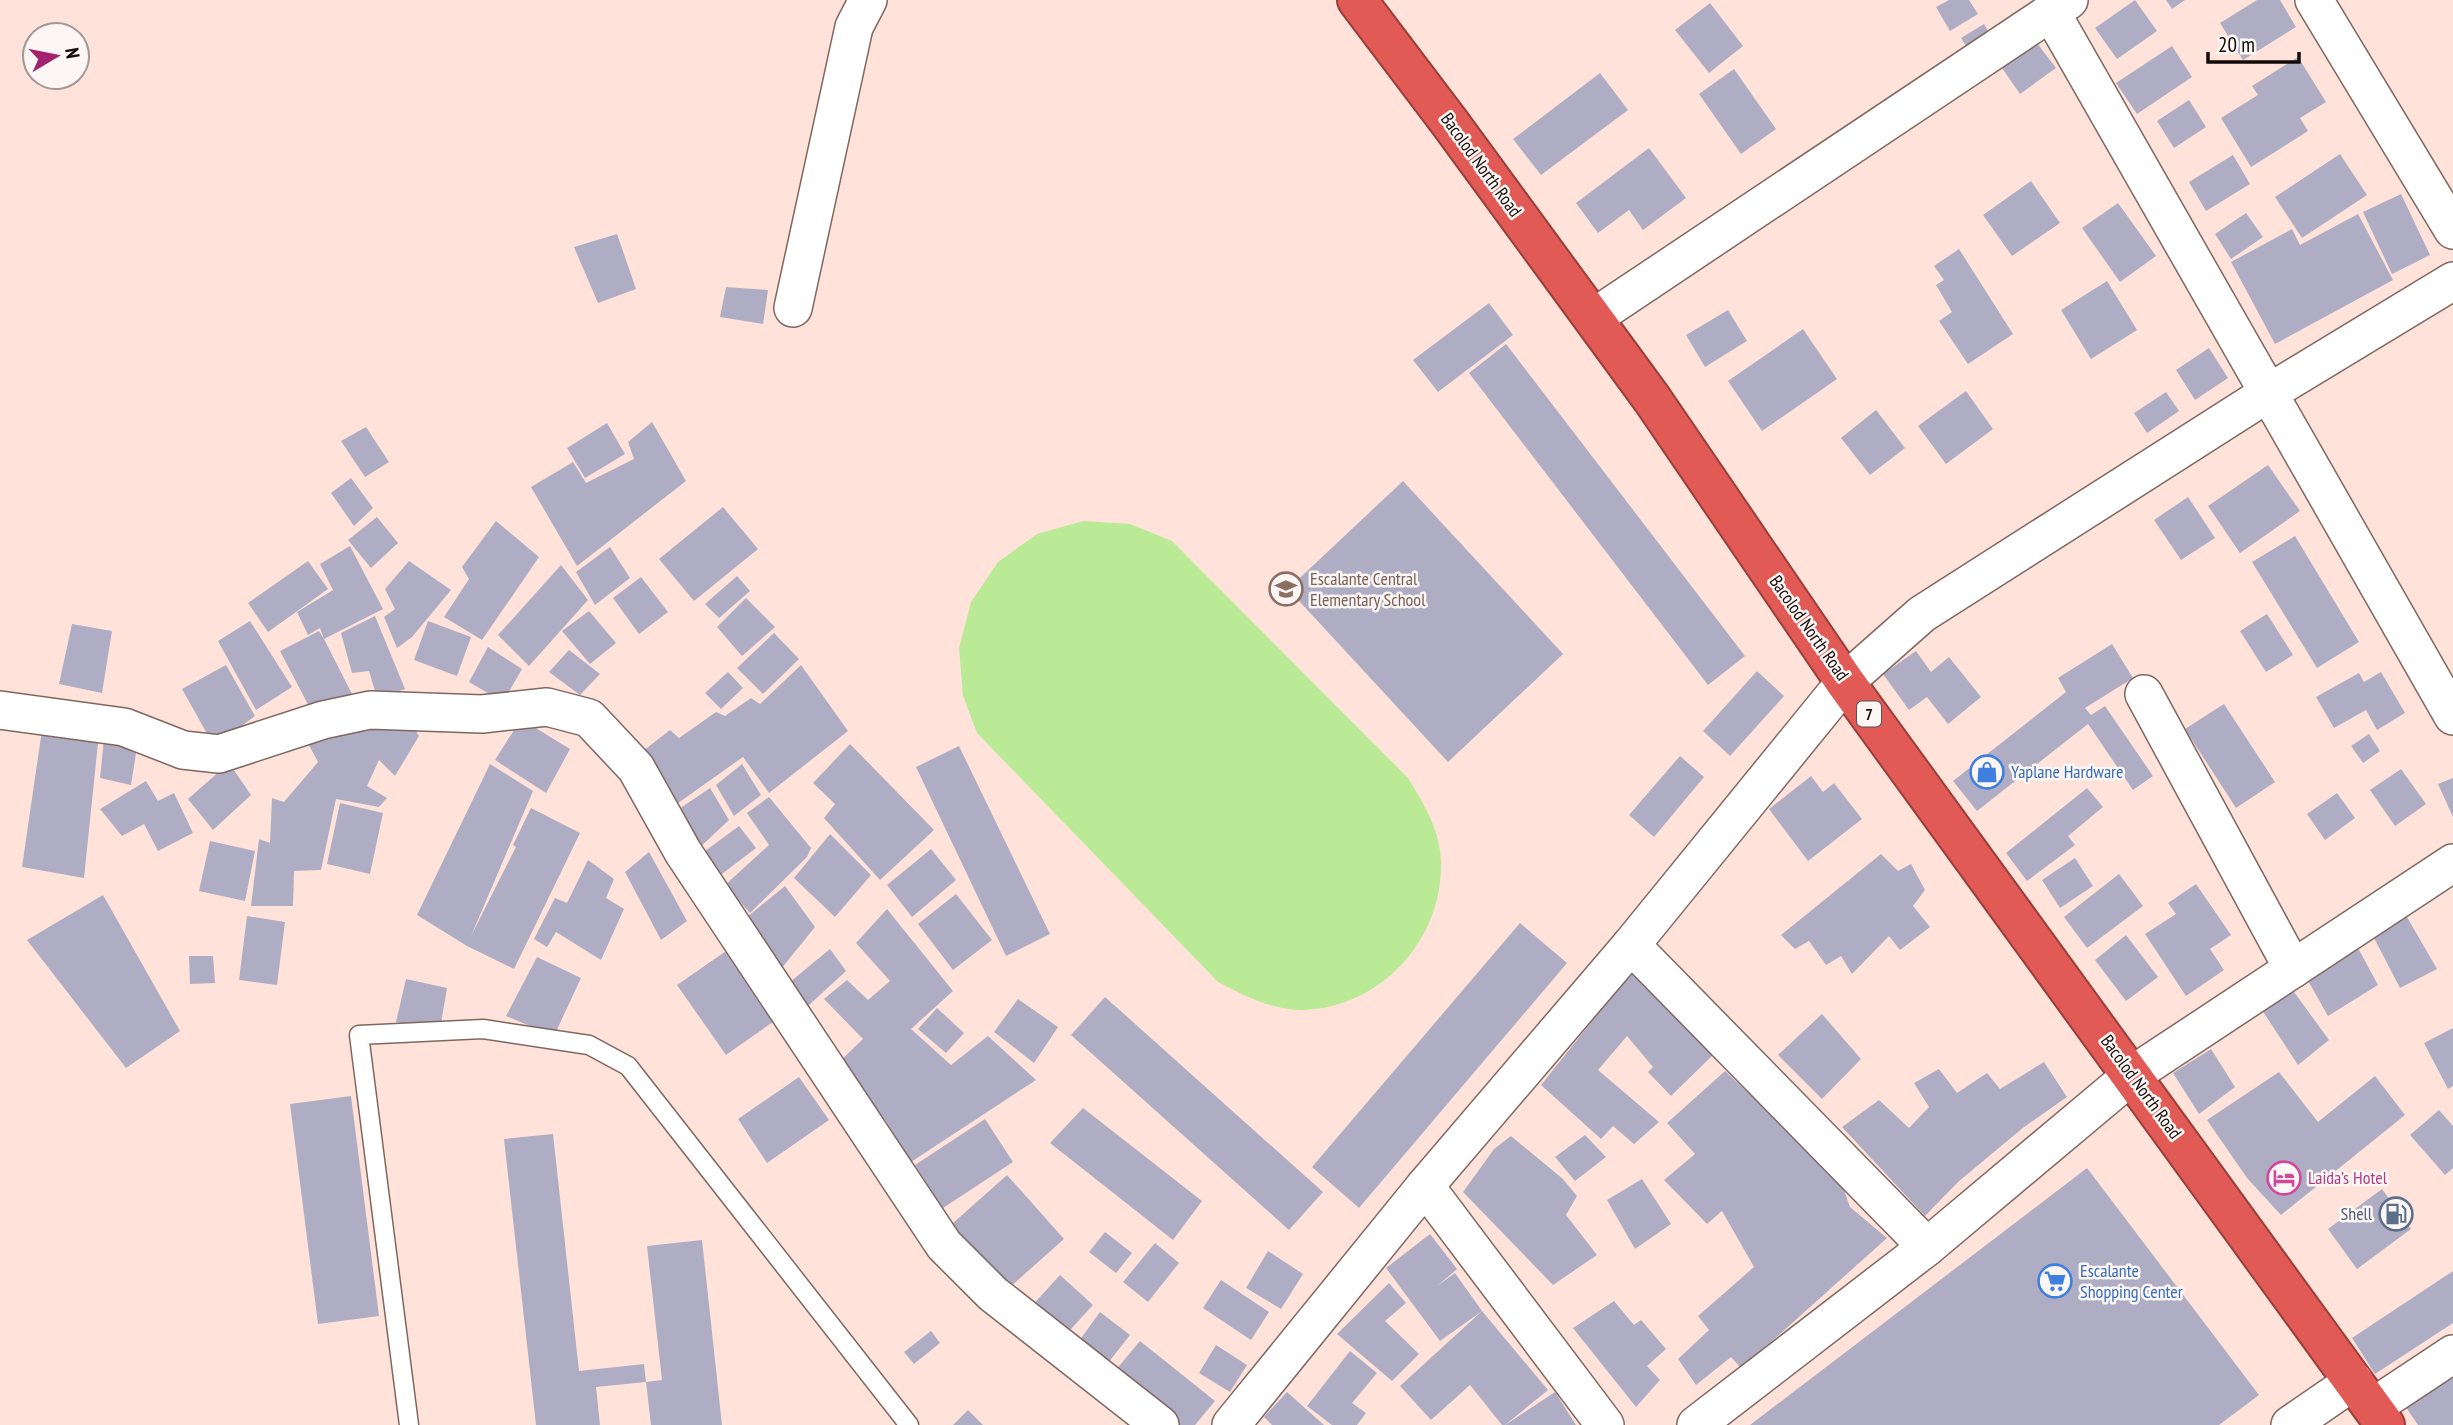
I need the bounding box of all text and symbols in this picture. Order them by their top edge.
north arrow [21,21,91,91]
scale bar [2208,21,2299,65]
text: 20 m [2218,31,2255,58]
text: N [60,46,85,60]
street label: Bacolod North Road [1436,108,1527,221]
place label: Escalante Central Elementary School [1310,567,1426,611]
school or university icon: Escalante Central Elementary School [1267,570,1305,608]
street label: Bacolod North Road [1765,571,1854,685]
road number: 7 [1857,702,1881,726]
shop icon: Yaplane Hardware [1968,753,2006,791]
place label: Yaplane Hardware [2011,760,2123,783]
street label: Bacolod North Road [2096,1030,2187,1143]
hotel icon: Laida’s Hotel [2265,1159,2303,1197]
place label: Laida’s Hotel [2308,1166,2388,1189]
fuel station icon: Shell [2377,1195,2415,1233]
place label: Shell [2341,1202,2373,1225]
place label: Escalante Shopping Center [2080,1259,2183,1303]
supermarket icon: Escalante Shopping Center [2036,1262,2074,1300]

